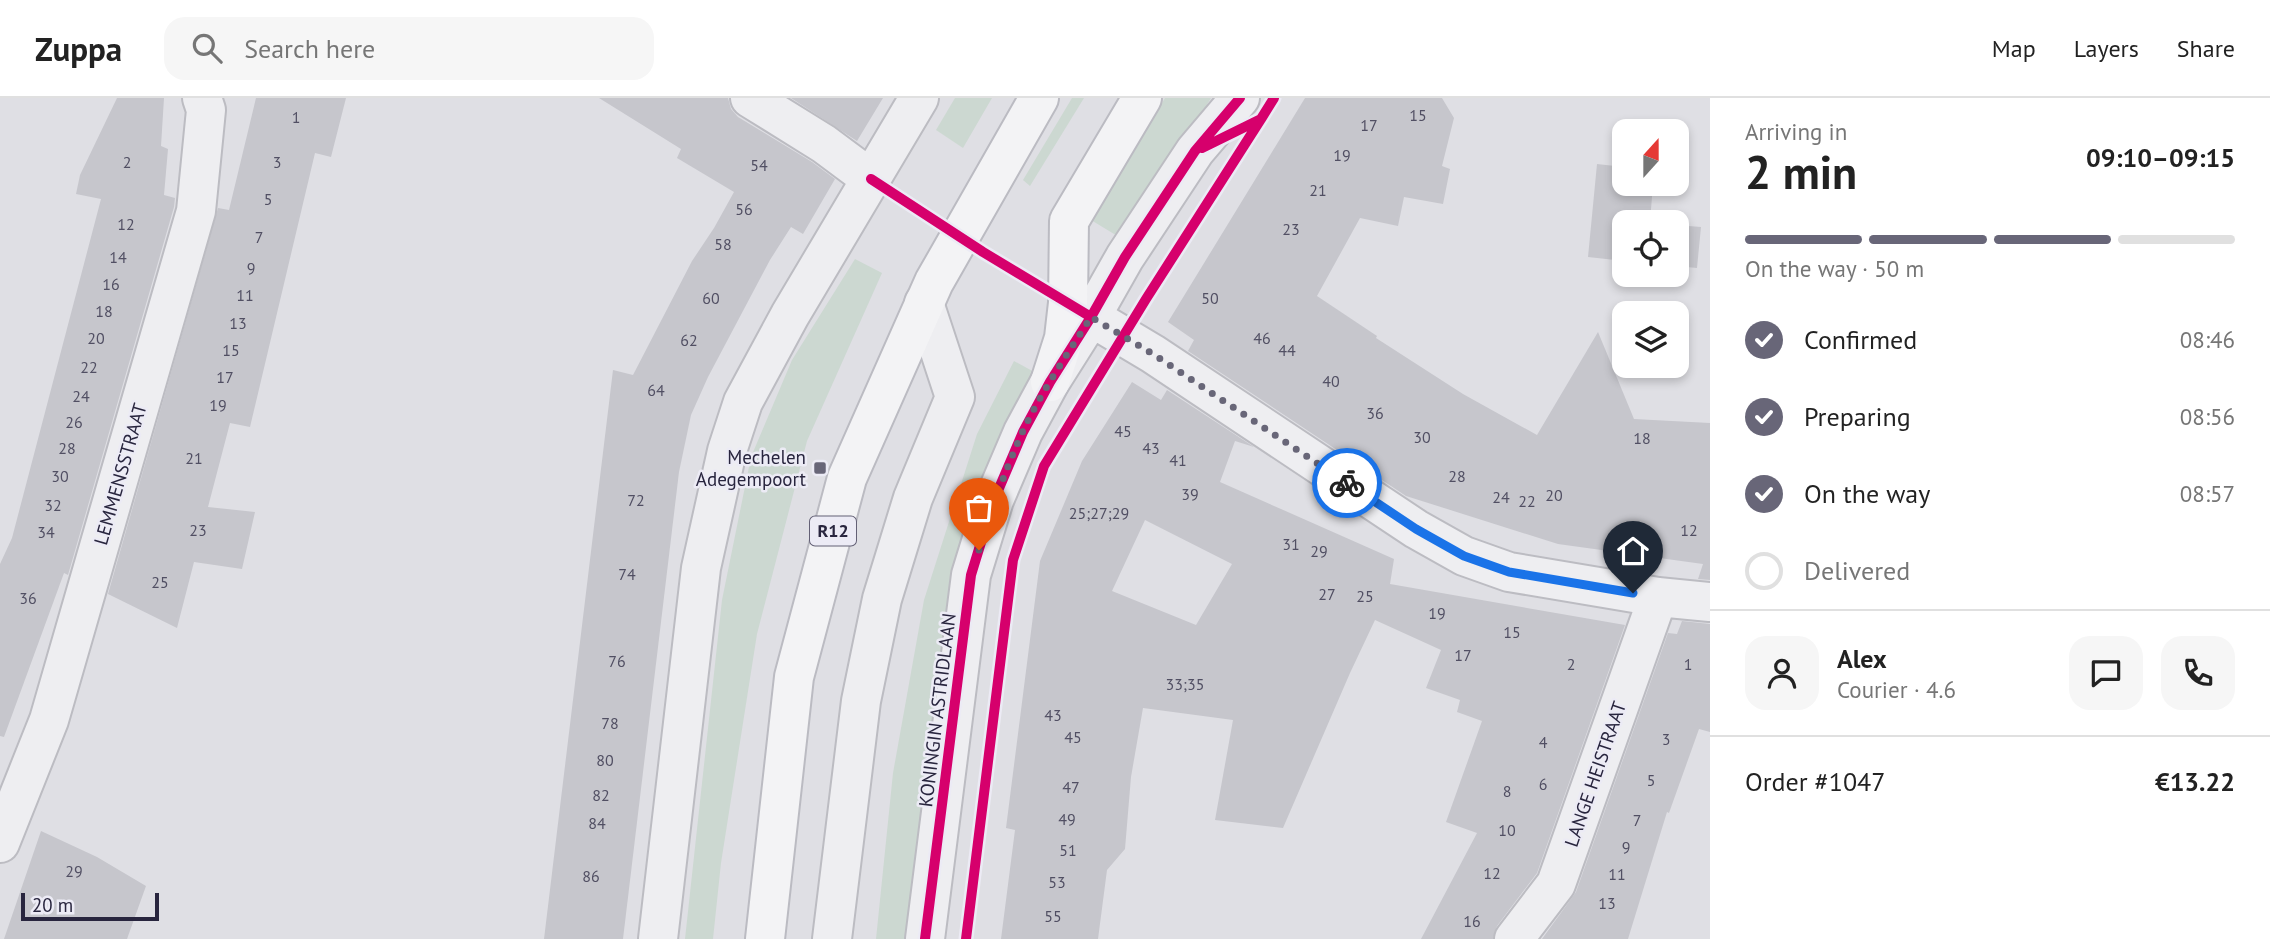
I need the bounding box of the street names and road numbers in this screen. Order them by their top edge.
street label: LEMMENSSTRAAT [88,400,152,548]
road number: R12 [810,516,856,545]
street label: KONINGIN ASTRIDLAAN [913,612,961,808]
street label: LANGE HEISTRAAT [1559,698,1631,850]

